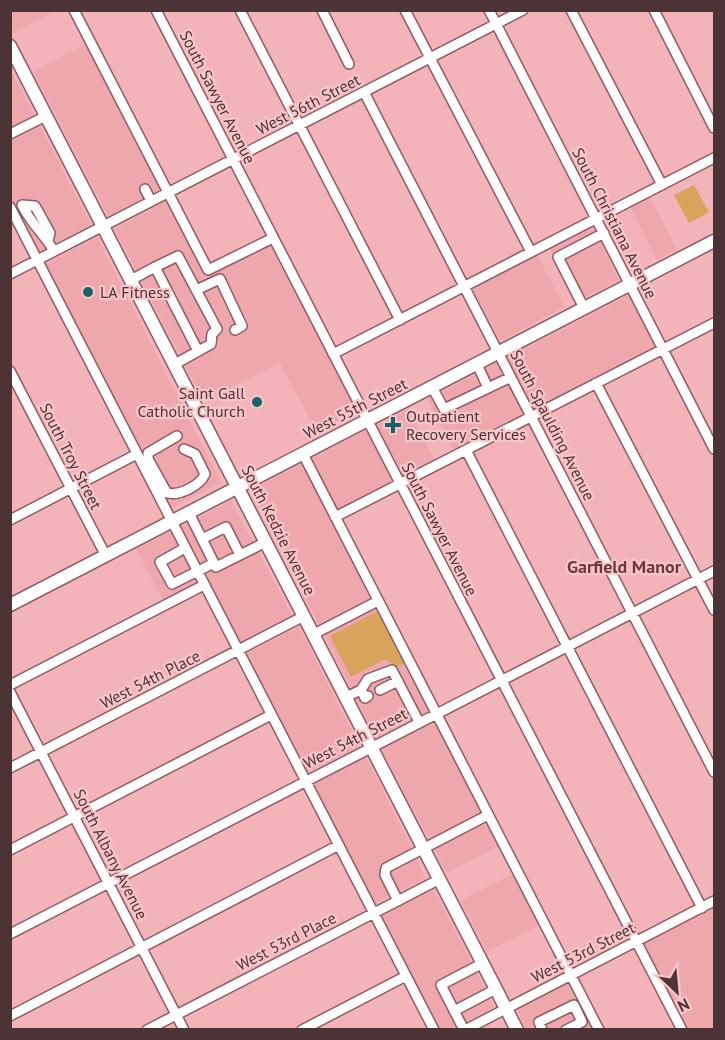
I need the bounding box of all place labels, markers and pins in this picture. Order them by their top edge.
place label: LA Fitness [100,282,170,302]
marker: LA Fitness [81,285,95,299]
place label: Saint Gall Catholic Church [137,383,245,421]
marker: Saint Gall Catholic Church [250,395,264,409]
place label: Outpatient Recovery Services [406,406,526,444]
marker: Outpatient Recovery Services [384,416,402,434]

